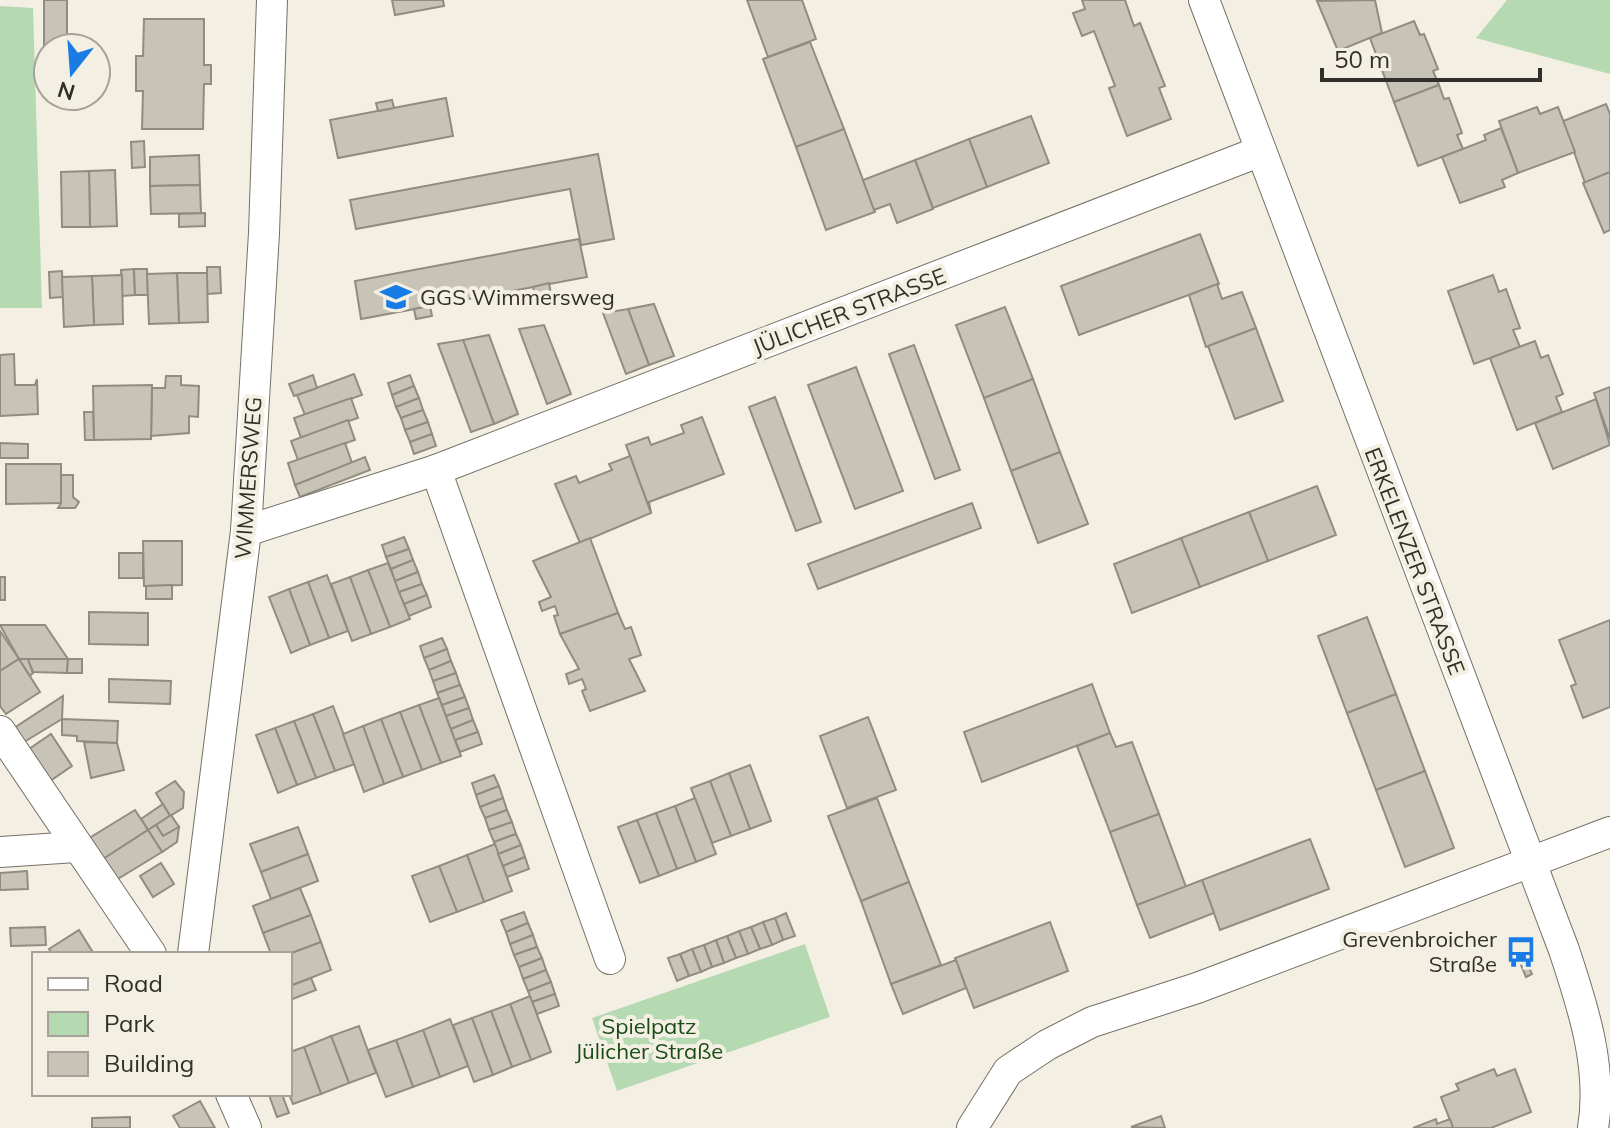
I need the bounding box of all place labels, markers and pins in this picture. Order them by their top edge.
school or university icon: GGS Wimmersweg [379,280,413,314]
place label: GGS Wimmersweg [420,283,615,311]
place label: Grevenbroicher Straße [1342,925,1497,978]
bus stop icon: Grevenbroicher Straße [1504,935,1538,969]

